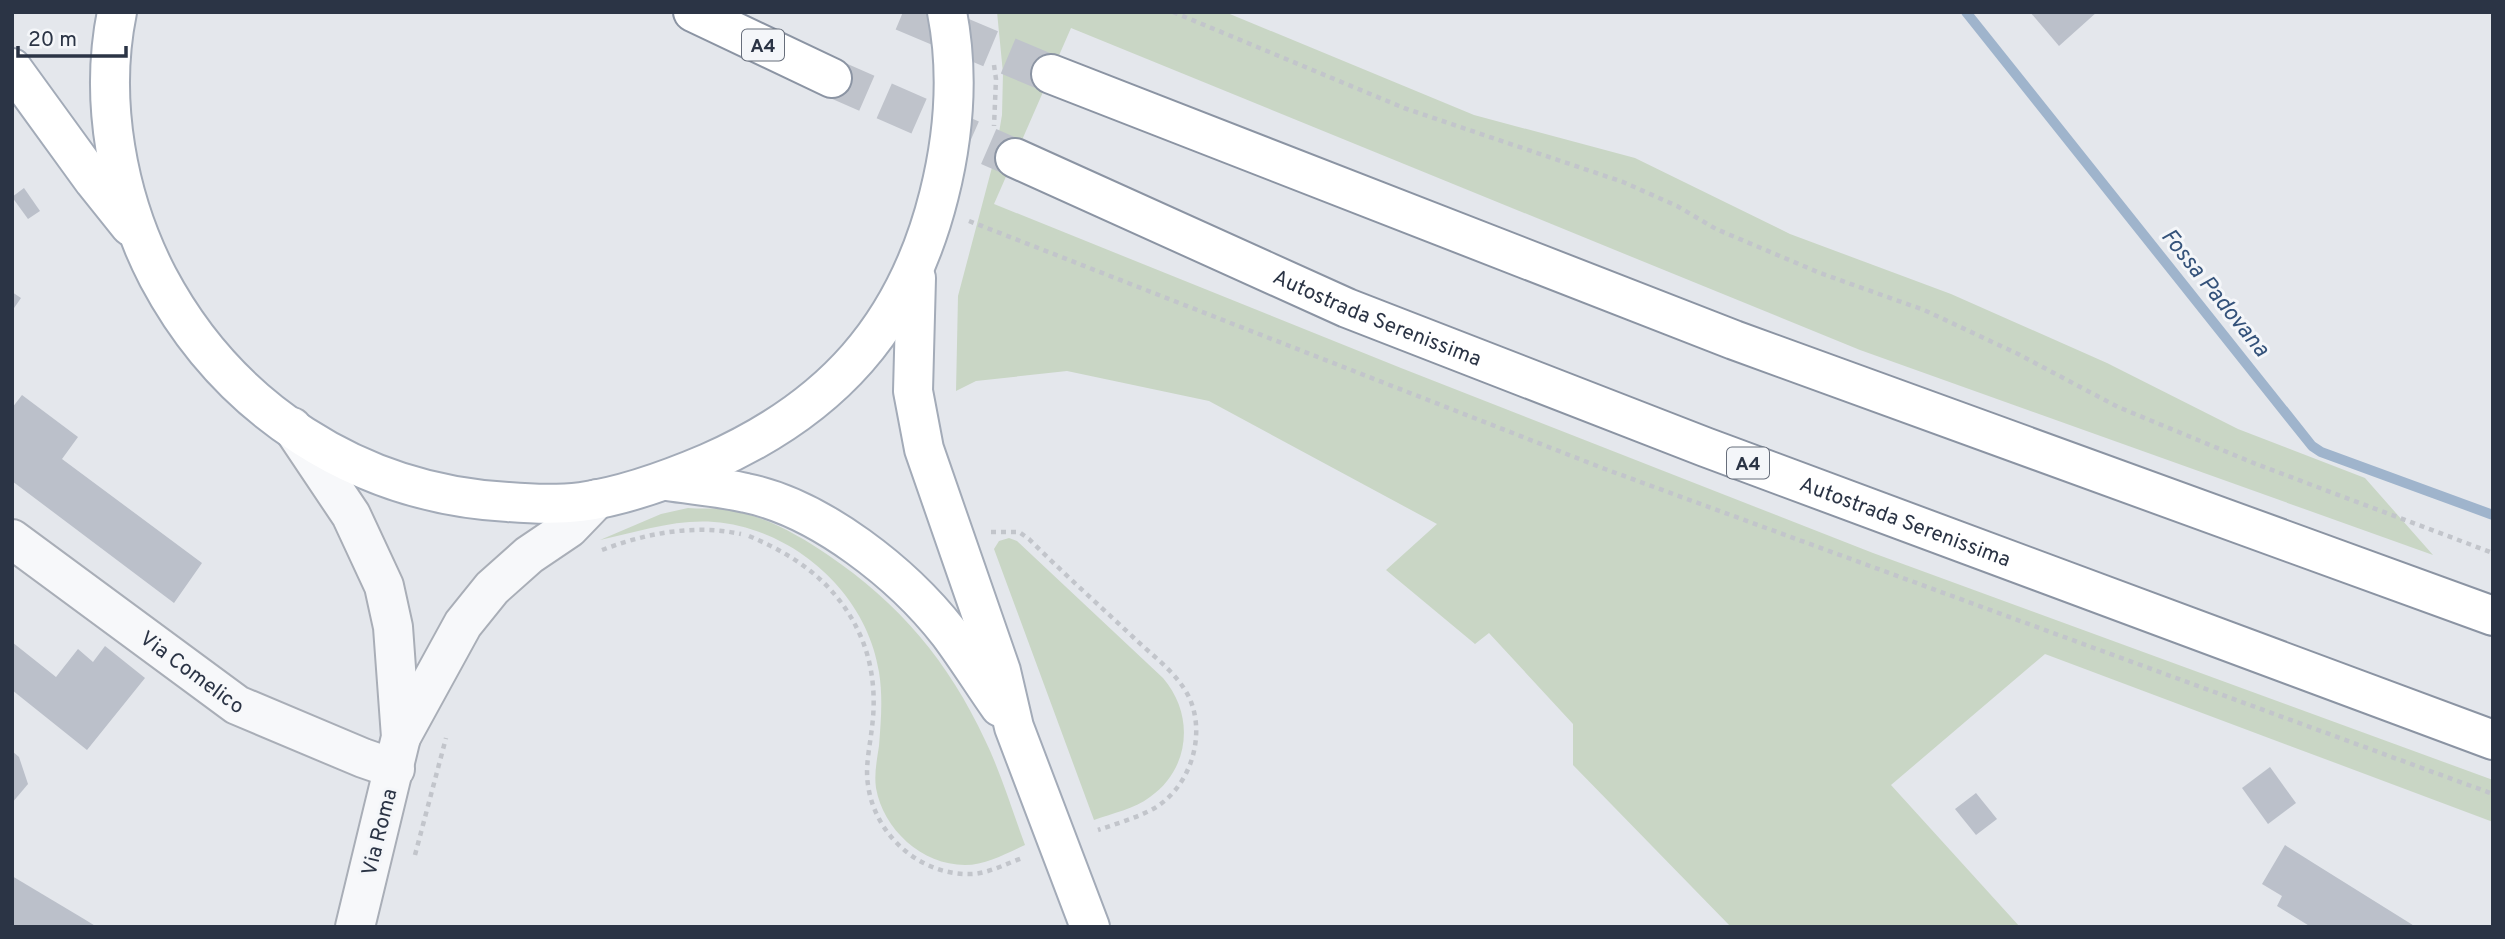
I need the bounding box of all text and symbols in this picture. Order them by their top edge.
scale bar [18,14,126,58]
text: 20 m [28,27,77,54]
road number: A4 [742,30,784,60]
water label: Fossa Padovana [2153,223,2275,364]
street label: Autostrada Serenissima [1268,264,1485,374]
road number: A4 [1727,447,1769,478]
street label: Autostrada Serenissima [1796,471,2014,574]
street label: Via Comelico [134,626,247,721]
street label: Via Roma [357,786,404,879]

